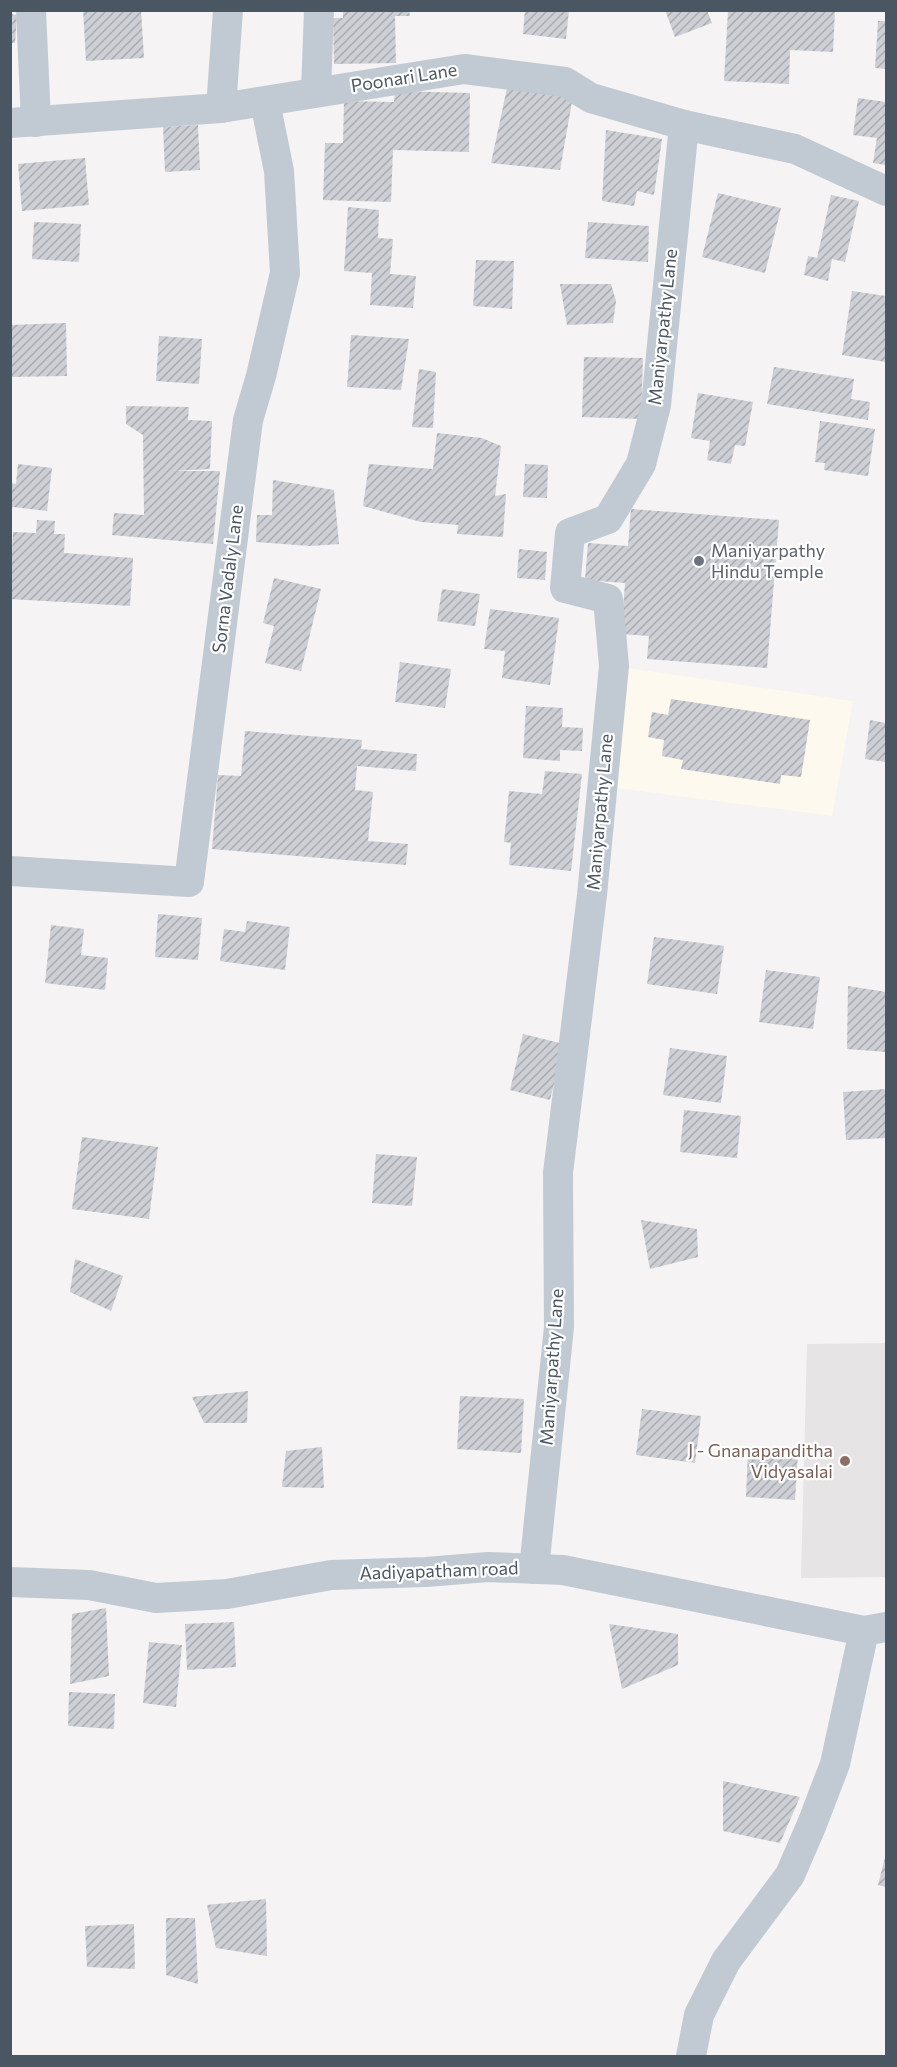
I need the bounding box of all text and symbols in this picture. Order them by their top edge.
street label: Poonari Lane [349,58,458,96]
street label: Maniyarpathy Lane [643,248,681,406]
street label: Sorna Vadaly Lane [207,504,247,654]
place label: Maniyarpathy Hindu Temple [711,539,825,582]
marker: Maniyarpathy Hindu Temple [692,554,706,568]
street label: Maniyarpathy Lane [581,733,617,891]
street label: Maniyarpathy Lane [535,1288,567,1446]
place label: J - Gnanapanditha Vidyasalai [688,1439,833,1482]
marker: J - Gnanapanditha Vidyasalai [838,1454,852,1468]
street label: Aadiyapatham road [359,1556,519,1584]

